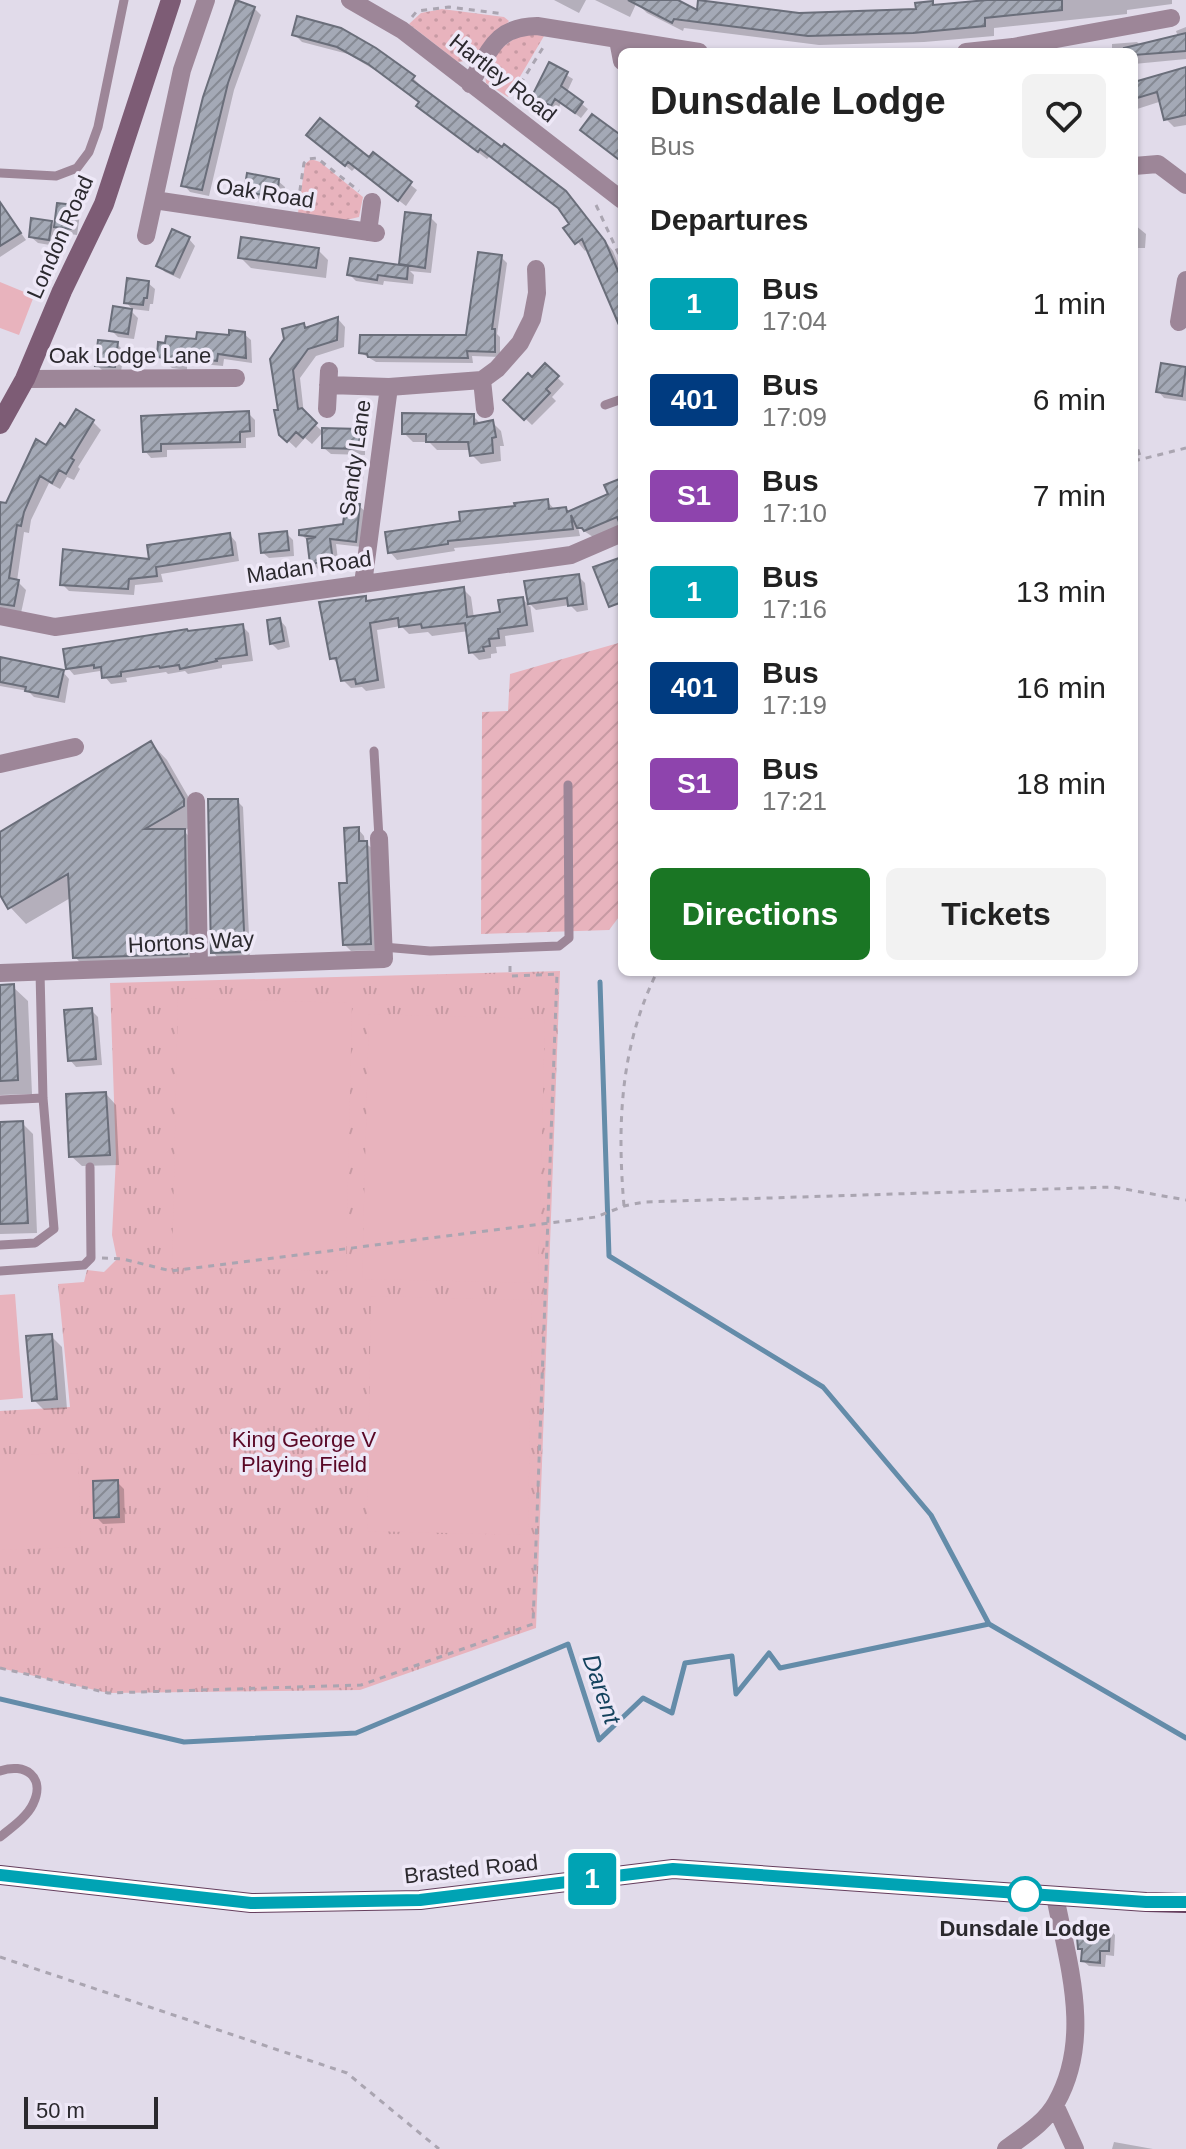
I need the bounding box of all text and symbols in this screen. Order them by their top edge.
street label: Hartley Road [445,29,561,127]
button: heart [1022,74,1106,158]
text: Dunsdale Lodge [650,80,946,122]
text: Bus [650,131,695,161]
street label: London Road [22,172,98,302]
street label: Oak Road [214,173,316,213]
text: Departures [650,203,808,236]
text: Bus [762,272,819,305]
text: 1 min [1033,287,1106,320]
text: 1 [686,288,702,319]
text: 17:04 [762,306,827,336]
street label: Oak Lodge Lane [49,343,211,368]
text: Bus [762,368,819,401]
text: 6 min [1033,383,1106,416]
text: 401 [671,384,717,415]
street label: Sandy Lane [334,398,376,518]
text: 17:09 [762,402,827,432]
text: Bus [762,464,819,497]
text: 7 min [1033,479,1106,512]
text: S1 [677,480,711,511]
text: 17:10 [762,498,827,528]
street label: Madan Road [245,546,373,588]
text: Bus [762,560,819,593]
text: 13 min [1016,575,1106,608]
text: 1 [686,576,702,607]
text: 17:16 [762,594,827,624]
text: Bus [762,656,819,689]
text: 16 min [1016,671,1106,704]
text: 401 [671,672,717,703]
text: 17:19 [762,690,827,720]
text: Bus [762,752,819,785]
text: 18 min [1016,767,1106,800]
text: S1 [677,768,711,799]
text: 17:21 [762,786,827,816]
button: Directions [650,868,870,960]
button: Tickets [886,868,1106,960]
street label: Hortons Way [127,926,255,958]
park label: King George V Playing Field [232,1427,376,1477]
water label: Darent [578,1651,627,1729]
street label: Brasted Road [403,1850,539,1888]
line badge: 1 [566,1853,618,1905]
text: 1 [584,1863,600,1894]
marker: Dunsdale Lodge [1008,1877,1042,1911]
place label: Dunsdale Lodge [939,1916,1111,1941]
scale bar [24,2093,158,2129]
text: 50 m [36,2098,85,2123]

